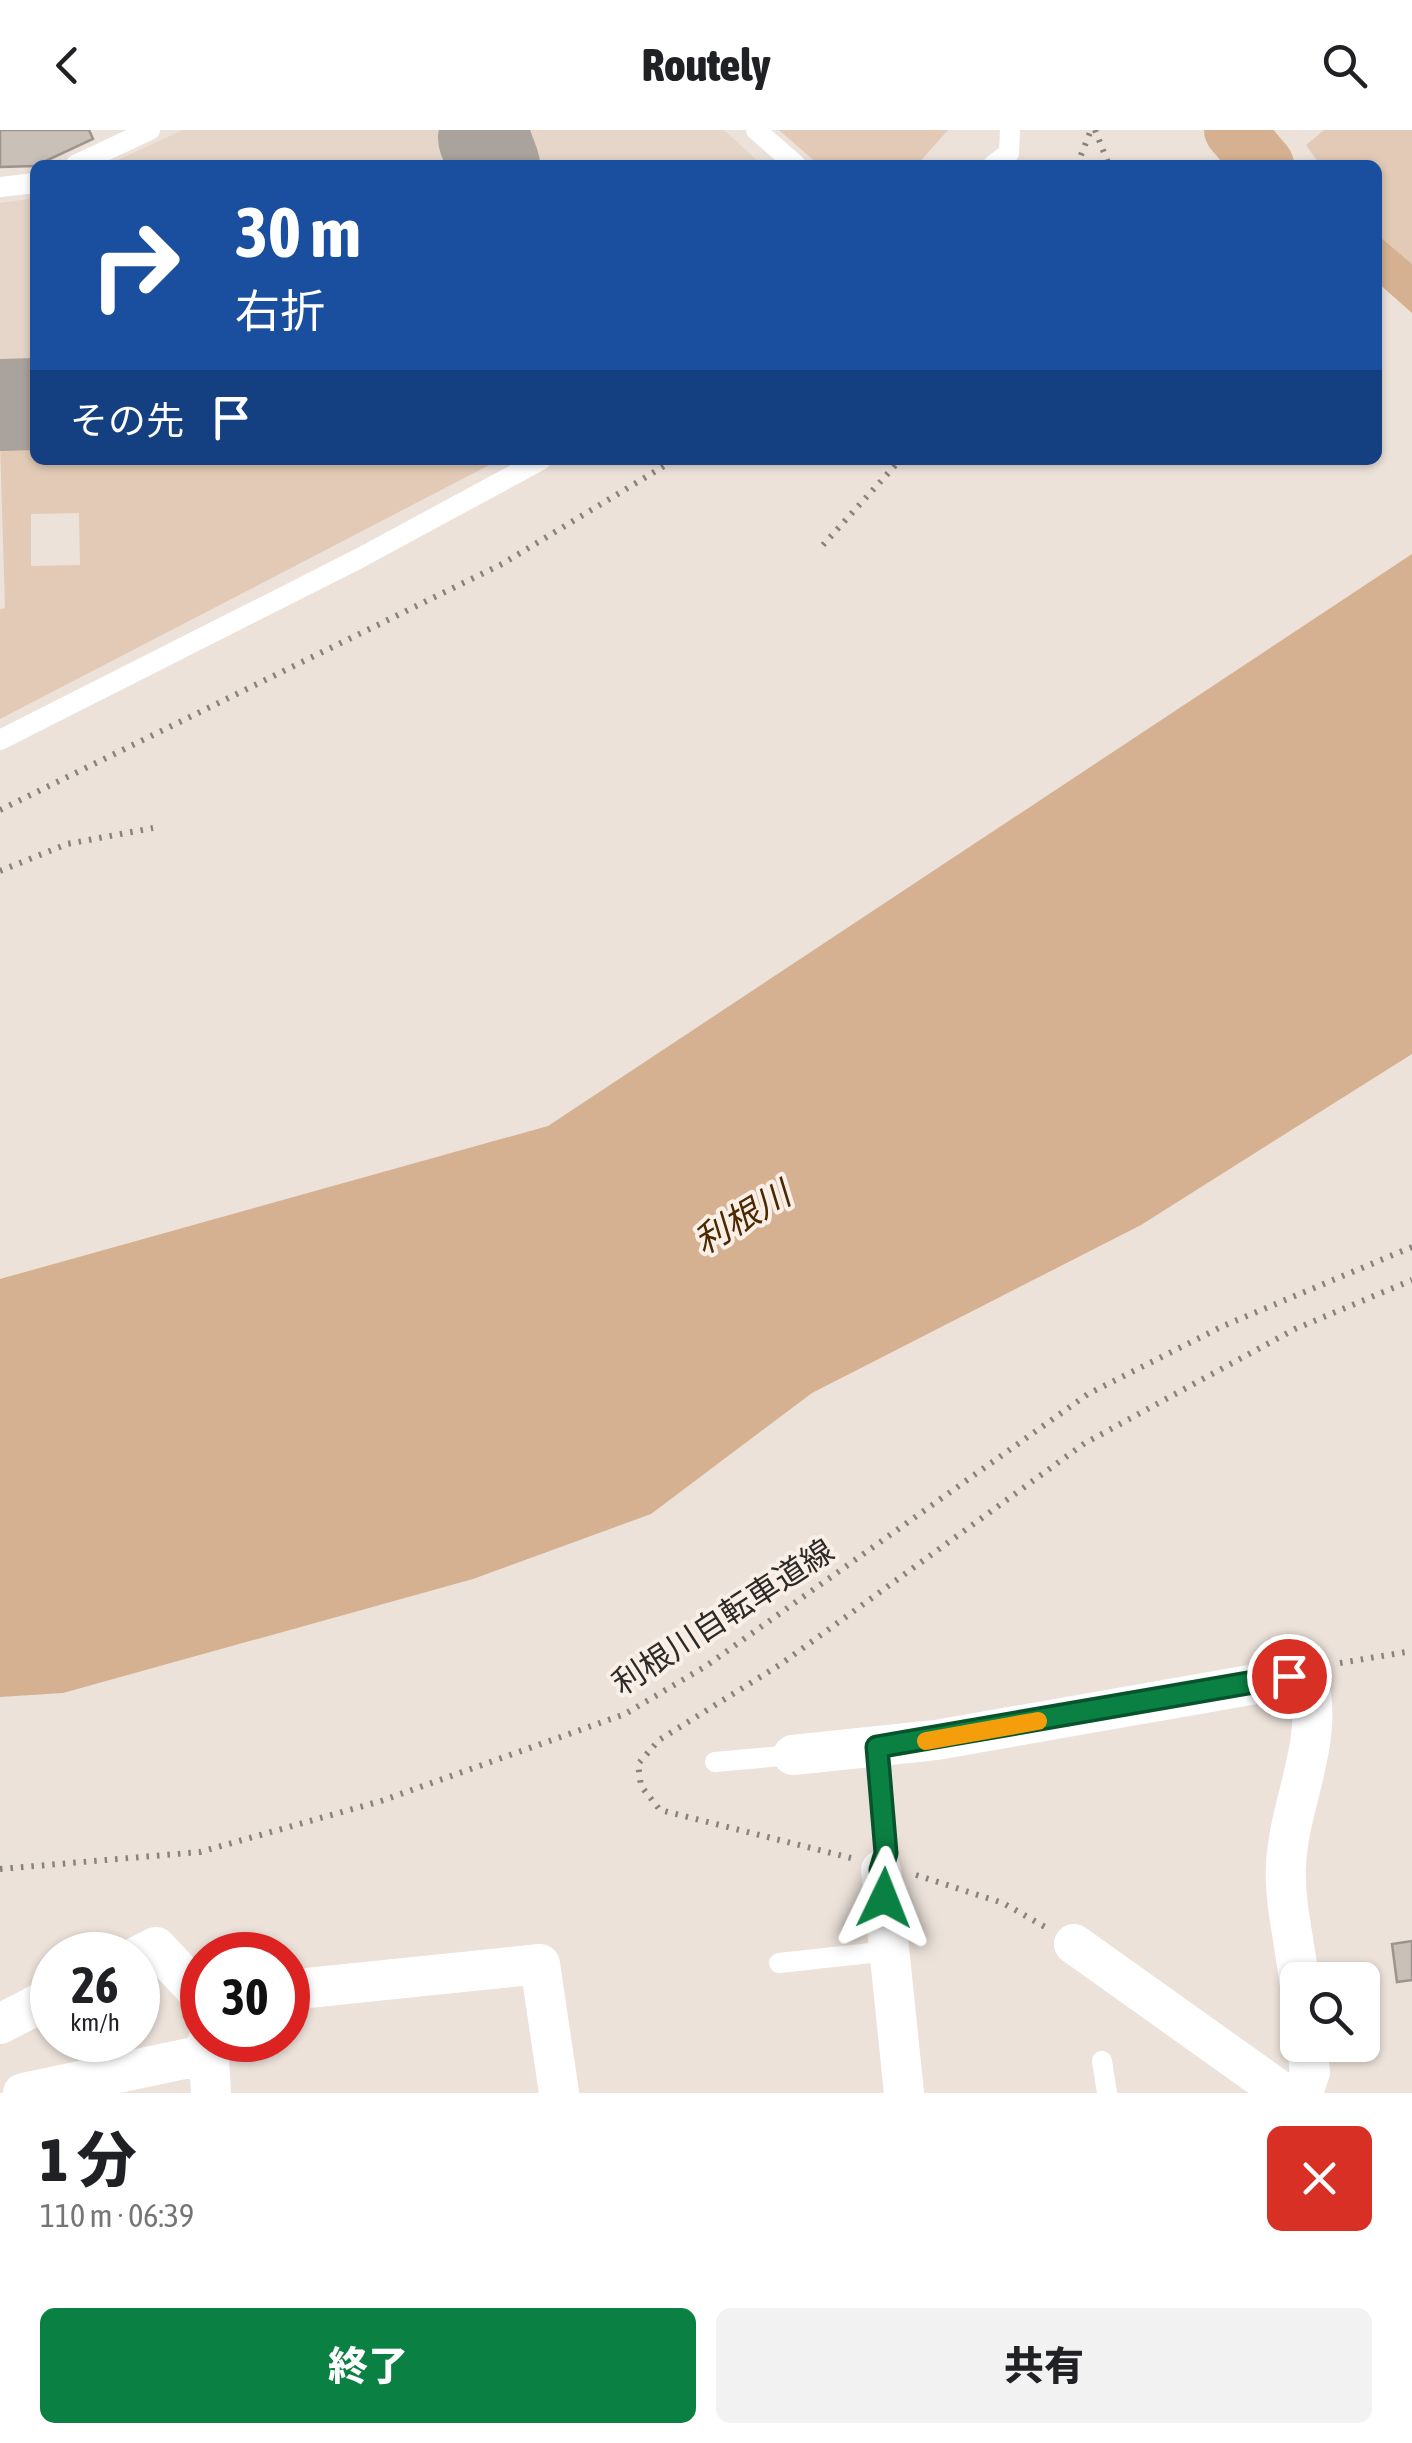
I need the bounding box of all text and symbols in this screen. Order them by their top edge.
icon: back [40,38,95,93]
icon: search [1317,38,1372,93]
text: Routely [642,39,770,91]
text: 30 m [235,192,361,272]
icon: right [70,200,200,330]
text: 右折 [235,285,325,337]
icon: arrive [204,390,259,445]
text: その先 [70,399,184,442]
water label: 利根川 [686,1171,800,1261]
street label: 利根川自転車道線 [605,1531,840,1702]
pin [1247,1634,1332,1719]
icon: arrive [1262,1649,1317,1704]
position arrow [832,1846,936,1950]
speed limit sign: 30 [180,1932,310,2062]
text: 26 [71,1956,118,2014]
map controls [1280,1962,1380,2062]
button: search [1280,1962,1380,2062]
text: km/h [70,2008,120,2036]
text: 1 分 [40,2125,136,2194]
button: close [1267,2126,1372,2231]
text: 110 m · 06:39 [40,2197,194,2234]
button: 終了 [40,2308,696,2423]
button: 共有 [716,2308,1372,2423]

